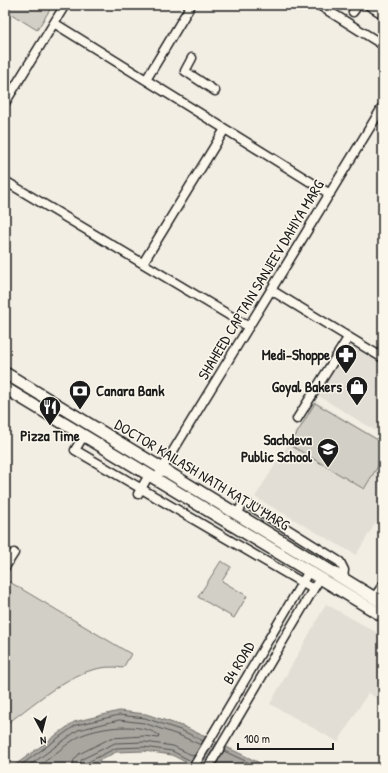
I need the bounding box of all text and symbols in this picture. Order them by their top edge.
street label: SHAHEED CAPTAIN SANJEEV DAHIYA MARG [192,175,329,384]
pharmacy icon: Medi-Shoppe [333,342,359,375]
place label: Medi-Shoppe [262,344,330,366]
shop icon: Goyal Bakers [344,374,370,407]
place label: Goyal Bakers [272,376,342,398]
bank icon: Canara Bank [67,378,93,411]
place label: Canara Bank [96,380,165,401]
restaurant icon: Pizza Time [37,394,63,427]
street label: DOCTOR KAILASH NATH KATJU MARG [111,414,294,536]
place label: Pizza Time [20,425,80,446]
place label: Sachdeva Public School [241,429,313,467]
school or university icon: Sachdeva Public School [315,436,341,469]
street label: B4 ROAD [218,637,260,688]
north arrow [22,711,62,751]
scale bar [238,725,333,751]
text: 100 m [244,730,270,747]
text: N [39,734,47,748]

